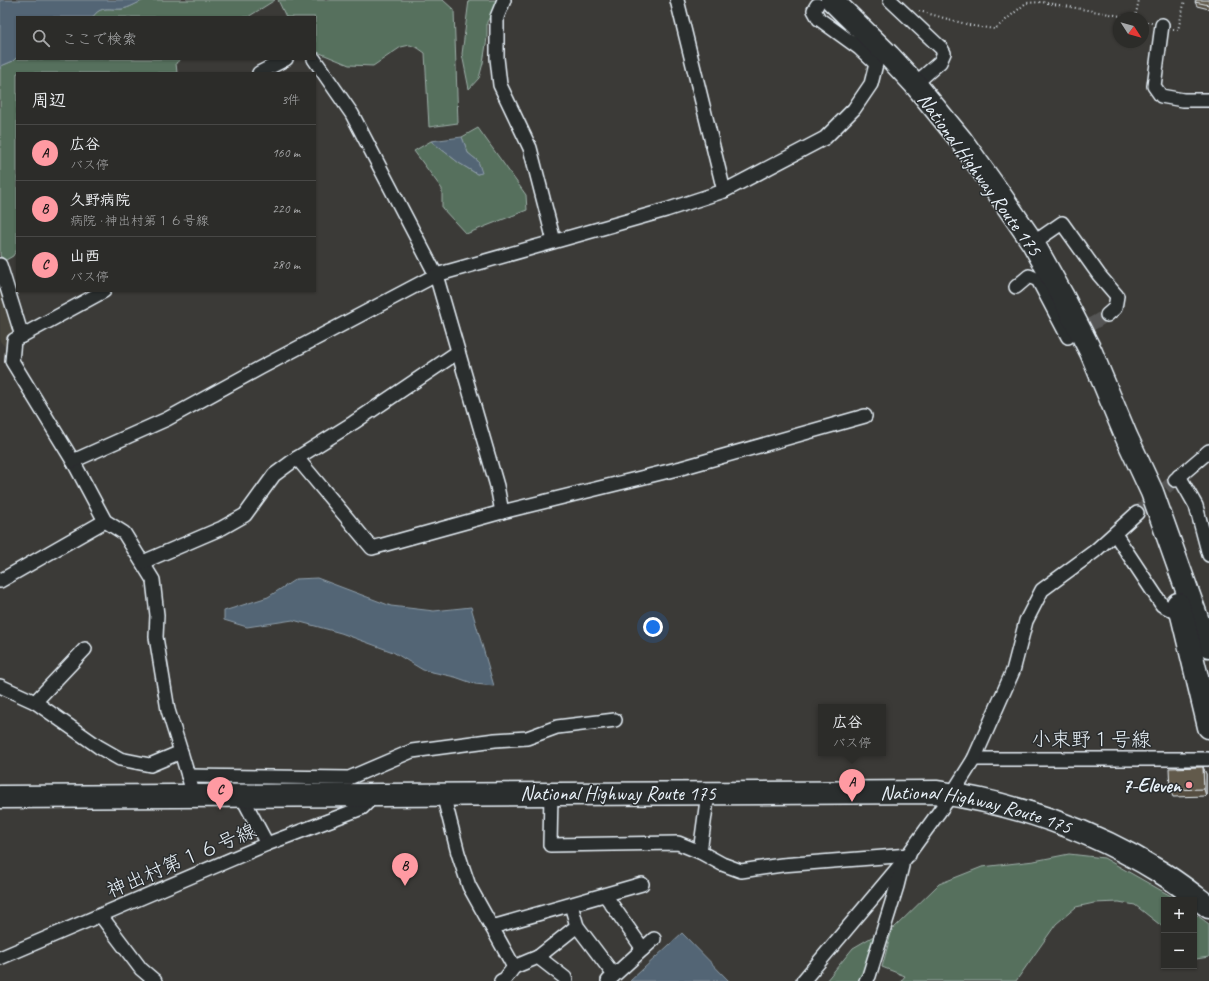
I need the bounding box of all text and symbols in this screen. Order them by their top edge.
north arrow [1113,12,1149,48]
search box [16,16,316,60]
icon: search [30,27,52,49]
text: ここで検索 [62,30,137,49]
street label: National Highway Route 175 [912,88,1048,262]
text: 周辺 [32,90,66,111]
text: 3件 [281,92,300,108]
text: 広谷 [70,135,100,154]
text: A [42,145,48,161]
text: 160 m [272,145,300,161]
text: バス停 [70,157,109,173]
text: 久野病院 [70,191,130,210]
text: B [42,201,48,217]
text: 220 m [272,201,300,217]
text: 病院 · 神出村第１６号線 [70,213,209,229]
text: 山西 [70,247,100,266]
text: C [42,257,48,273]
text: 280 m [272,257,300,273]
text: バス停 [70,269,109,285]
your location [643,617,663,637]
popup [818,704,886,756]
text: 広谷 [832,713,863,732]
street label: 小束野１号線 [1031,727,1151,752]
text: バス停 [832,735,872,751]
pin: A [839,769,865,802]
place label: 7-Eleven [1122,773,1183,798]
pin: C [207,777,233,810]
street label: National Highway Route 175 [880,780,1076,840]
marker: 7-Eleven [1184,780,1194,790]
street label: National Highway Route 175 [520,781,717,806]
street label: 神出村第１６号線 [103,818,260,903]
pin: B [392,853,418,886]
map controls [1161,897,1197,969]
button: + [1161,897,1197,933]
button: − [1161,933,1197,969]

